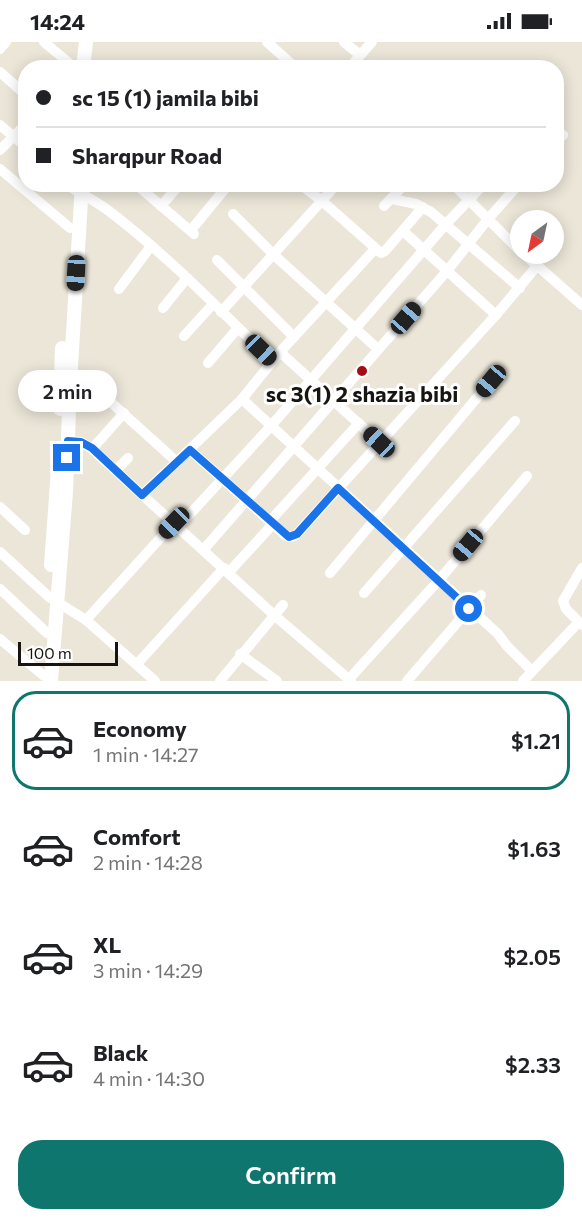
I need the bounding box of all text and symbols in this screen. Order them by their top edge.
text: 14:24 [30,8,85,35]
text: sc 15 (1) jamila bibi [72,84,259,111]
text: Sharqpur Road [72,142,222,169]
north arrow [510,210,564,264]
map controls [510,210,564,264]
car [66,255,86,291]
car [387,299,425,337]
car [242,331,280,369]
car [473,361,509,401]
marker: sc 3(1) 2 shazia bibi [355,364,369,378]
callout: 2 min [17,371,116,413]
text: 2 min [43,379,92,403]
place label: sc 3(1) 2 shazia bibi [266,380,458,407]
car [360,423,398,461]
route end [53,444,80,471]
car [155,504,193,542]
car [450,525,486,565]
route start [455,595,482,622]
scale bar [18,639,118,666]
text: 100 m [27,643,72,662]
icon: car [21,714,75,768]
text: Economy [93,715,187,742]
text: $1.21 [511,727,561,754]
text: 1 min · 14:27 [93,742,199,766]
icon: car [21,822,75,876]
text: Comfort [93,823,181,850]
text: $1.63 [507,835,561,862]
text: 2 min · 14:28 [93,850,203,874]
icon: car [21,930,75,984]
text: XL [93,931,121,958]
text: $2.05 [503,943,561,970]
text: 3 min · 14:29 [93,958,203,982]
icon: car [21,1038,75,1092]
text: Black [93,1039,148,1066]
text: $2.33 [505,1051,561,1078]
text: 4 min · 14:30 [93,1066,205,1090]
button: Confirm [18,1140,564,1209]

